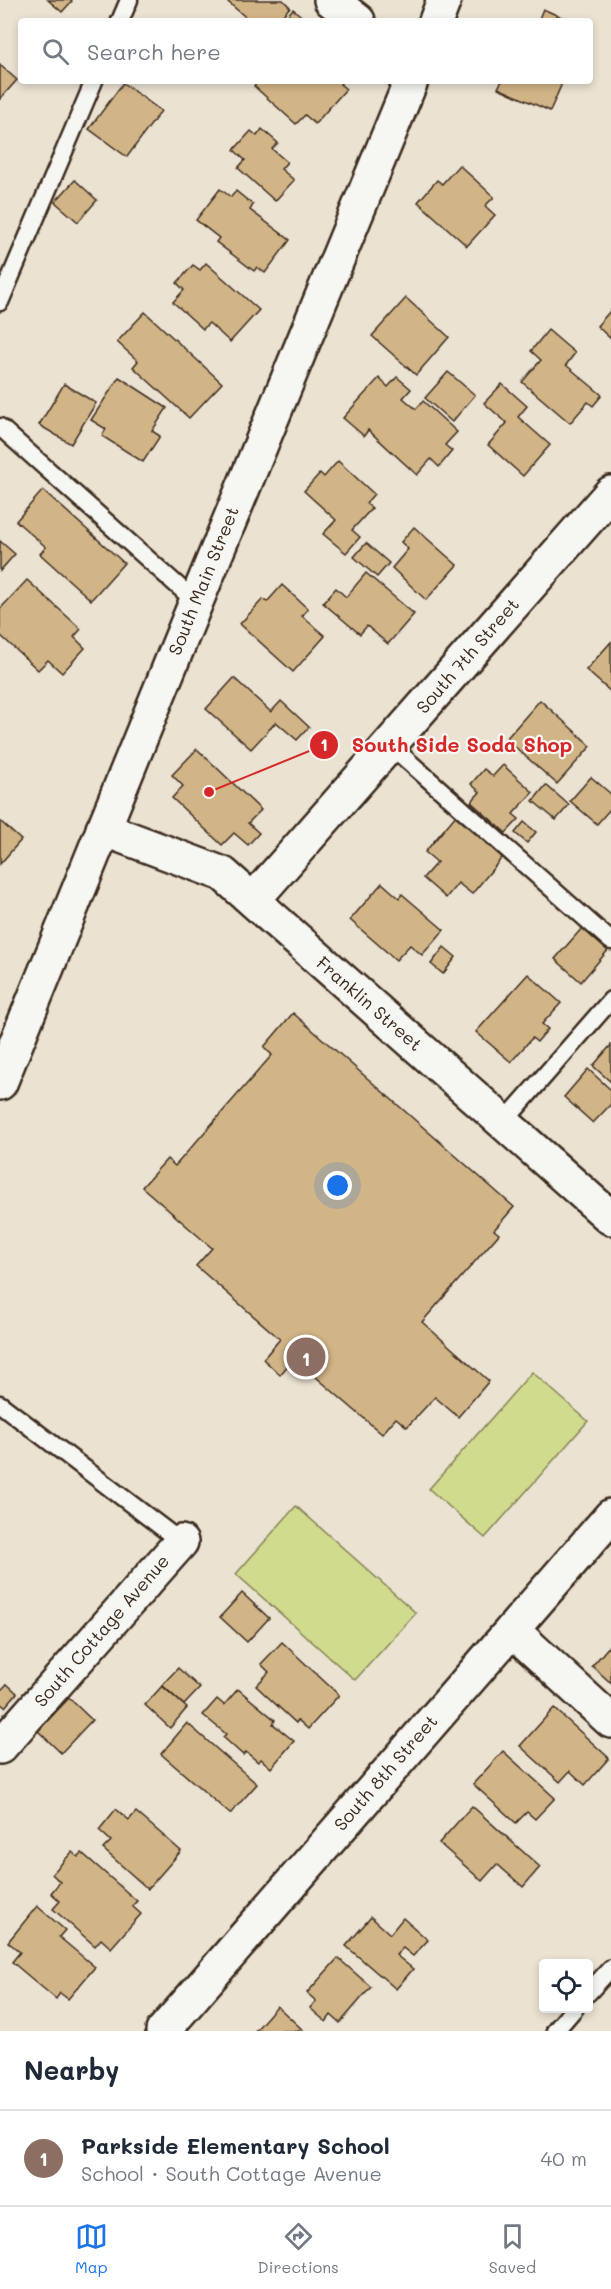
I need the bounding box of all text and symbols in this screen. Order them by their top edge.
search box [18,18,593,84]
icon: search [39,35,72,68]
text: Search here [87,37,221,66]
street label: South Main Street [162,503,244,659]
street label: South 7th Street [410,593,524,718]
callout: South Side Soda Shop [309,726,584,764]
text: South Side Soda Shop [352,731,572,757]
text: 1 [320,732,328,756]
street label: Franklin Street [312,951,428,1056]
your location [323,1171,352,1200]
pin: 1 [286,1334,326,1380]
street label: South Cottage Avenue [28,1549,174,1712]
street label: South 8th Street [328,1709,442,1836]
map controls [539,1959,593,2013]
button: locate [539,1959,593,2013]
text: Nearby [24,2053,119,2087]
text: Parkside Elementary School [81,2131,390,2160]
text: 1 [39,2145,48,2171]
text: 40 m [541,2145,587,2171]
text: School · South Cottage Avenue [81,2160,382,2186]
tab: Map [75,2220,108,2277]
tab: Directions [258,2220,339,2277]
tab: Saved [489,2220,536,2277]

